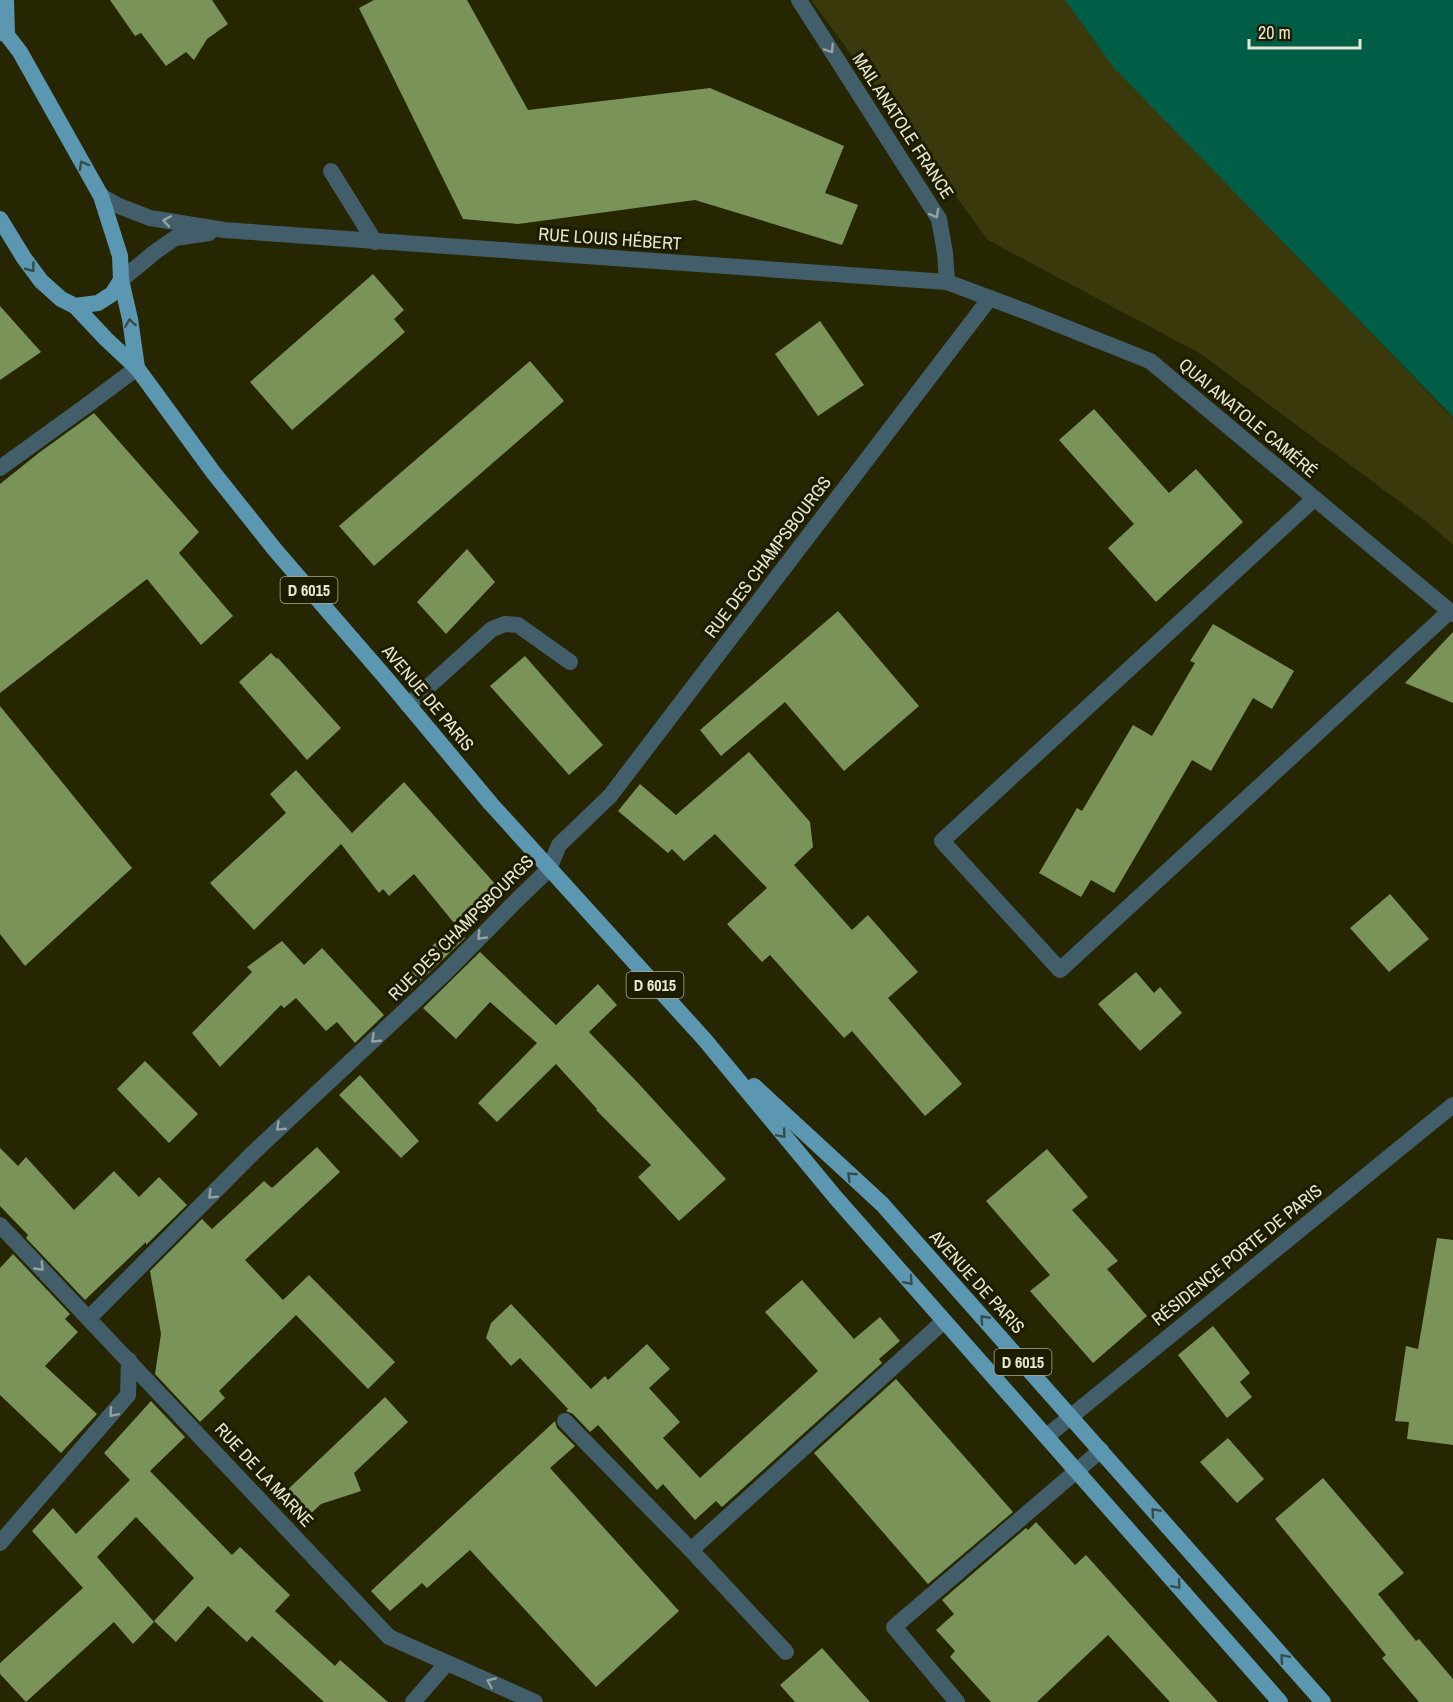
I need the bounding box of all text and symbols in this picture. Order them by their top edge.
scale bar [1249,12,1360,50]
text: 20 m [1258,20,1291,45]
one-way arrow [823,43,835,53]
street label: MAIL ANATOLE FRANCE [847,48,960,204]
one-way arrow [79,161,90,171]
one-way arrow [928,208,939,218]
one-way arrow [162,215,172,228]
street label: RUE LOUIS HÉBERT [538,221,682,256]
one-way arrow [24,261,35,272]
one-way arrow [124,319,137,329]
street label: QUAI ANATOLE CAMÉRÉ [1174,352,1323,483]
street label: RUE DES CHAMPSBOURGS [698,470,837,643]
road number: D 6015 [280,577,338,603]
street label: AVENUE DE PARIS [376,638,480,756]
street label: RUE DES CHAMPSBOURGS [382,849,539,1006]
one-way arrow [478,929,489,940]
road number: D 6015 [626,972,684,998]
one-way arrow [371,1032,381,1043]
one-way arrow [277,1120,287,1131]
one-way arrow [775,1127,786,1138]
one-way arrow [848,1172,858,1183]
street label: RÉSIDENCE PORTE DE PARIS [1146,1178,1327,1331]
one-way arrow [208,1187,219,1198]
street label: AVENUE DE PARIS [923,1224,1031,1339]
one-way arrow [33,1259,44,1270]
one-way arrow [902,1275,913,1285]
one-way arrow [980,1315,991,1326]
road number: D 6015 [994,1349,1052,1375]
one-way arrow [109,1406,120,1417]
street label: RUE DE LA MARNE [209,1417,319,1532]
one-way arrow [1151,1508,1162,1519]
one-way arrow [1170,1578,1181,1589]
one-way arrow [1280,1654,1291,1665]
one-way arrow [486,1678,497,1690]

